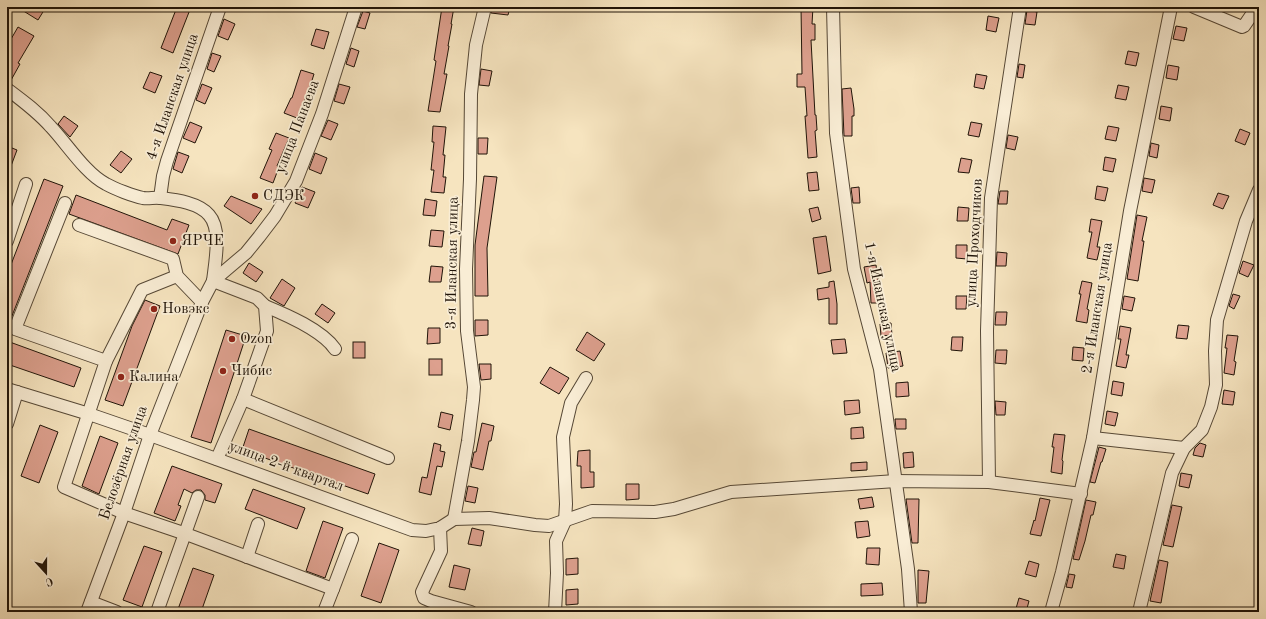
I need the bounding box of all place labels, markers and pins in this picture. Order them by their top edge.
place label: СДЭК [263,189,305,204]
marker: СДЭК [250,191,260,201]
place label: ЯРЧЕ [181,234,224,249]
marker: ЯРЧЕ [168,236,178,246]
place label: Новэкс [162,302,210,317]
marker: Новэкс [149,304,159,314]
place label: Ozon [240,332,273,347]
marker: Ozon [227,334,237,344]
place label: Чибис [231,364,273,379]
marker: Чибис [218,366,228,376]
place label: Калина [129,370,179,385]
marker: Калина [116,372,126,382]

